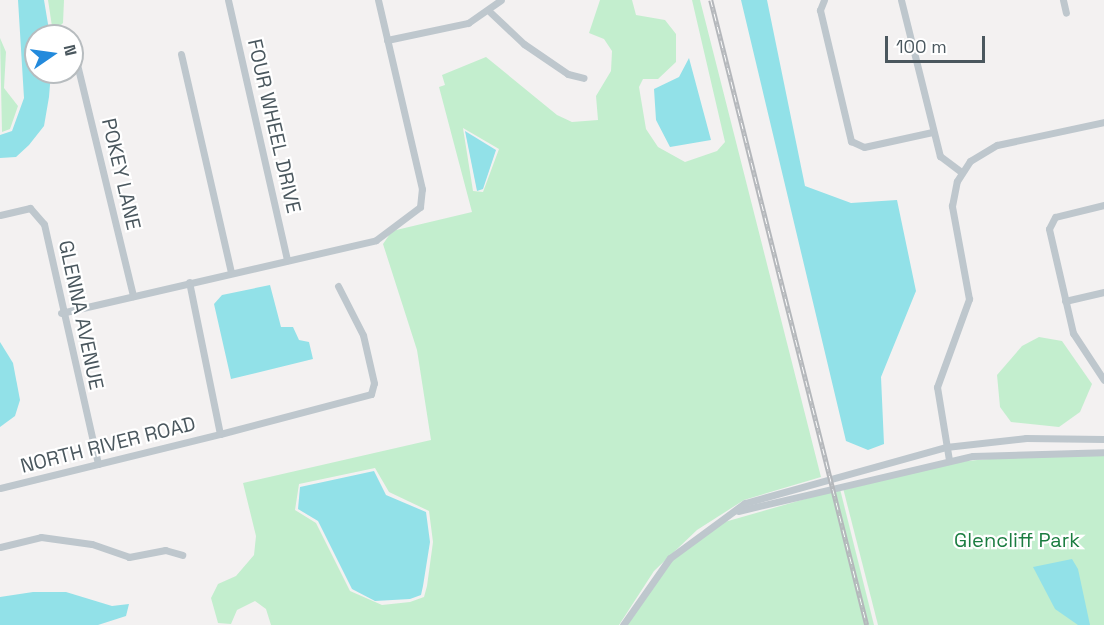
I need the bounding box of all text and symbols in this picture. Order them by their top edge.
north arrow [24,24,84,84]
scale bar [888,24,988,62]
text: 100 m [896,35,947,58]
street label: FOUR WHEEL DRIVE [242,36,306,216]
text: N [59,43,82,58]
street label: POKEY LANE [96,116,146,232]
street label: GLENNA AVENUE [53,238,109,392]
street label: NORTH RIVER ROAD [18,412,198,478]
park label: Glencliff Park [954,528,1080,552]

